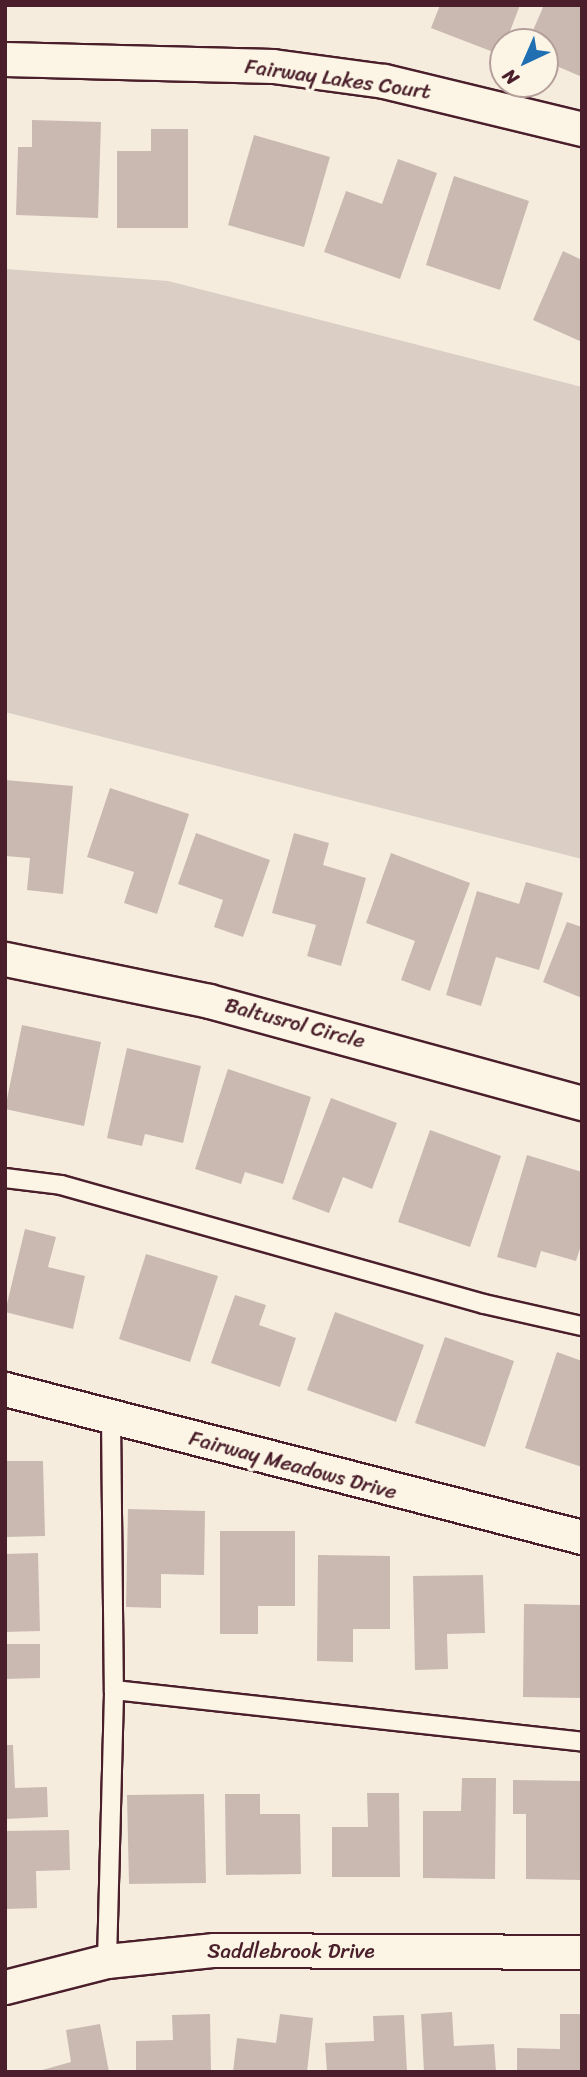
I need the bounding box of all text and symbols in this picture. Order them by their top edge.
north arrow [489,28,559,98]
street label: Fairway Lakes Court [243,53,433,105]
text: N [494,61,527,93]
street label: Baltusrol Circle [222,992,368,1054]
street label: Fairway Meadows Drive [187,1425,399,1505]
street label: Saddlebrook Drive [207,1938,375,1964]

